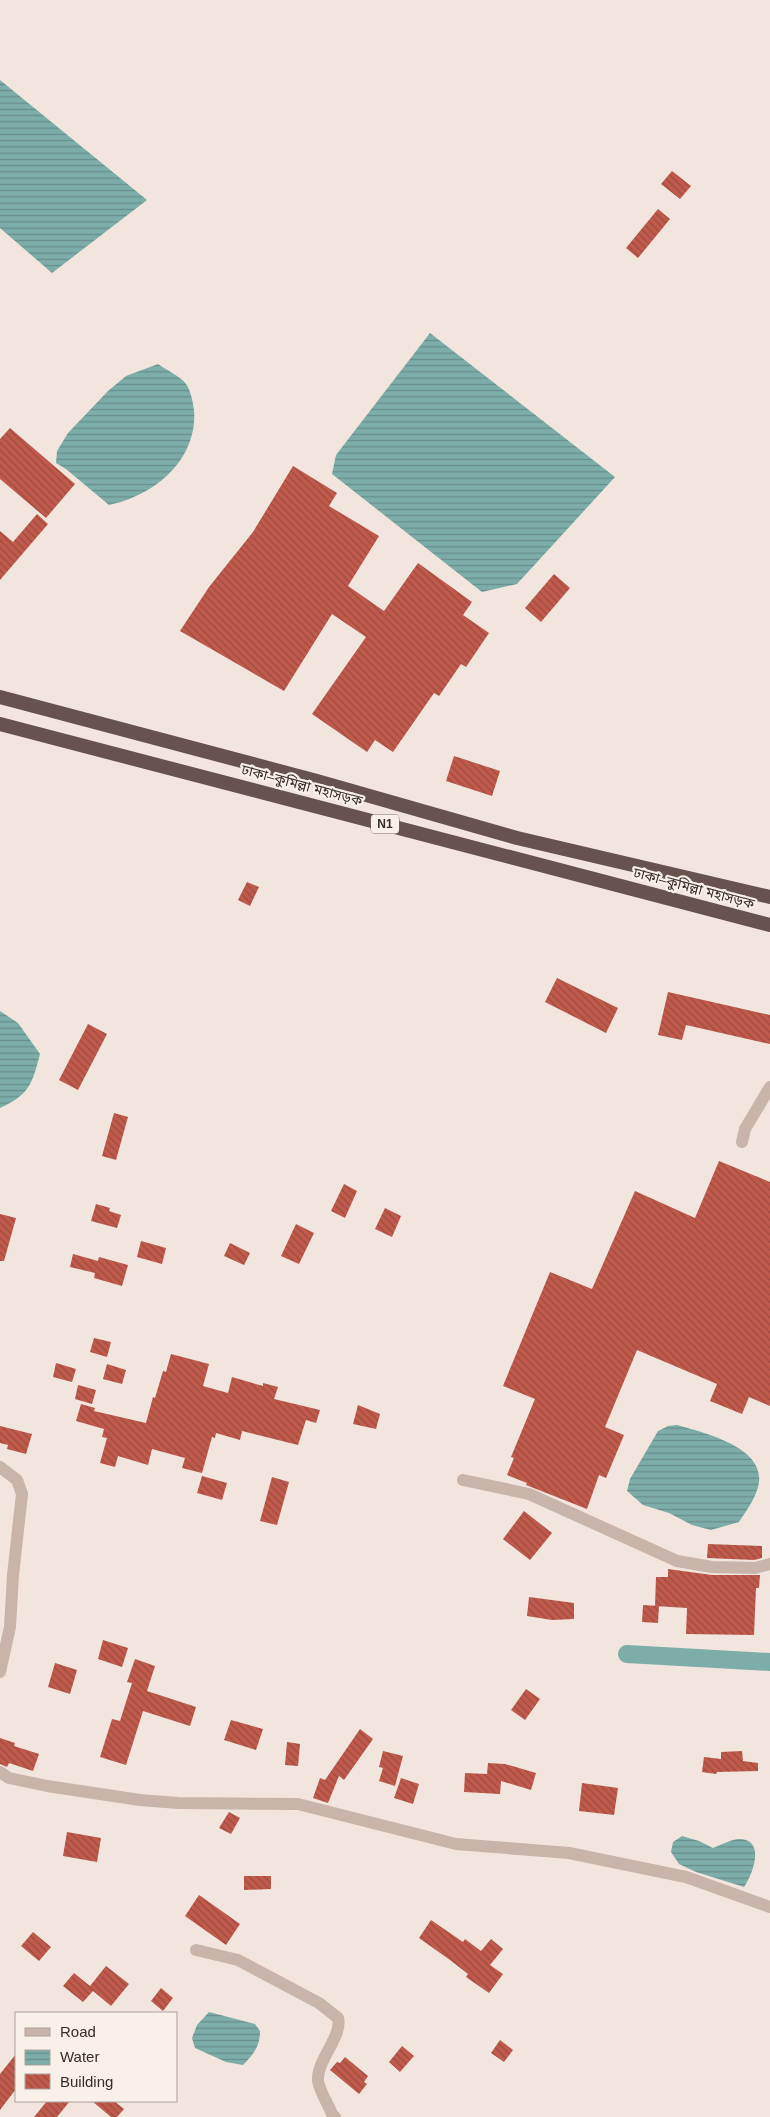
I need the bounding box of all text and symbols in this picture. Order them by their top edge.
street label: ঢাকা–কুমিল্লা মহাসড়ক [239,761,365,810]
road number: N1 [371,814,399,834]
street label: ঢাকা–কুমিল্লা মহাসড়ক [631,864,757,913]
legend [15,2012,178,2102]
text: Road [60,2023,96,2040]
text: Water [60,2048,99,2065]
text: Building [60,2073,113,2090]

